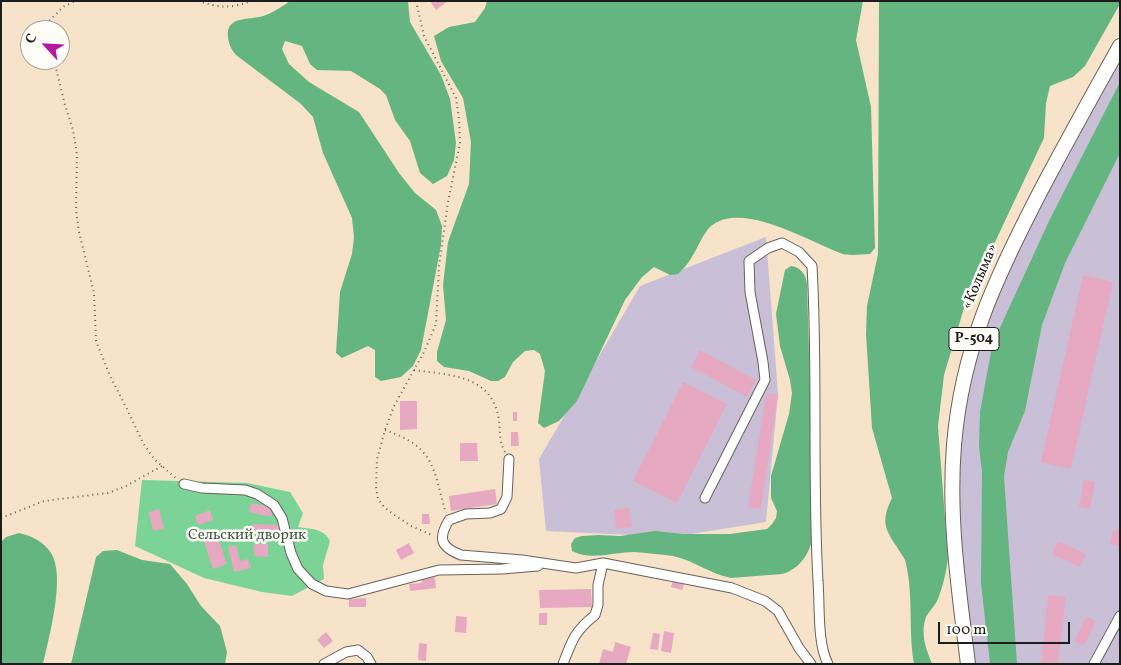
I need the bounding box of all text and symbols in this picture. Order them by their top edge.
north arrow [20,20,70,70]
text: С [21,31,42,47]
street label: «Колыма» [959,241,1003,313]
road number: Р-504 [949,328,999,350]
park label: Сельский дворик [188,527,306,545]
scale bar [941,612,1074,644]
text: 100 m [946,620,986,641]

